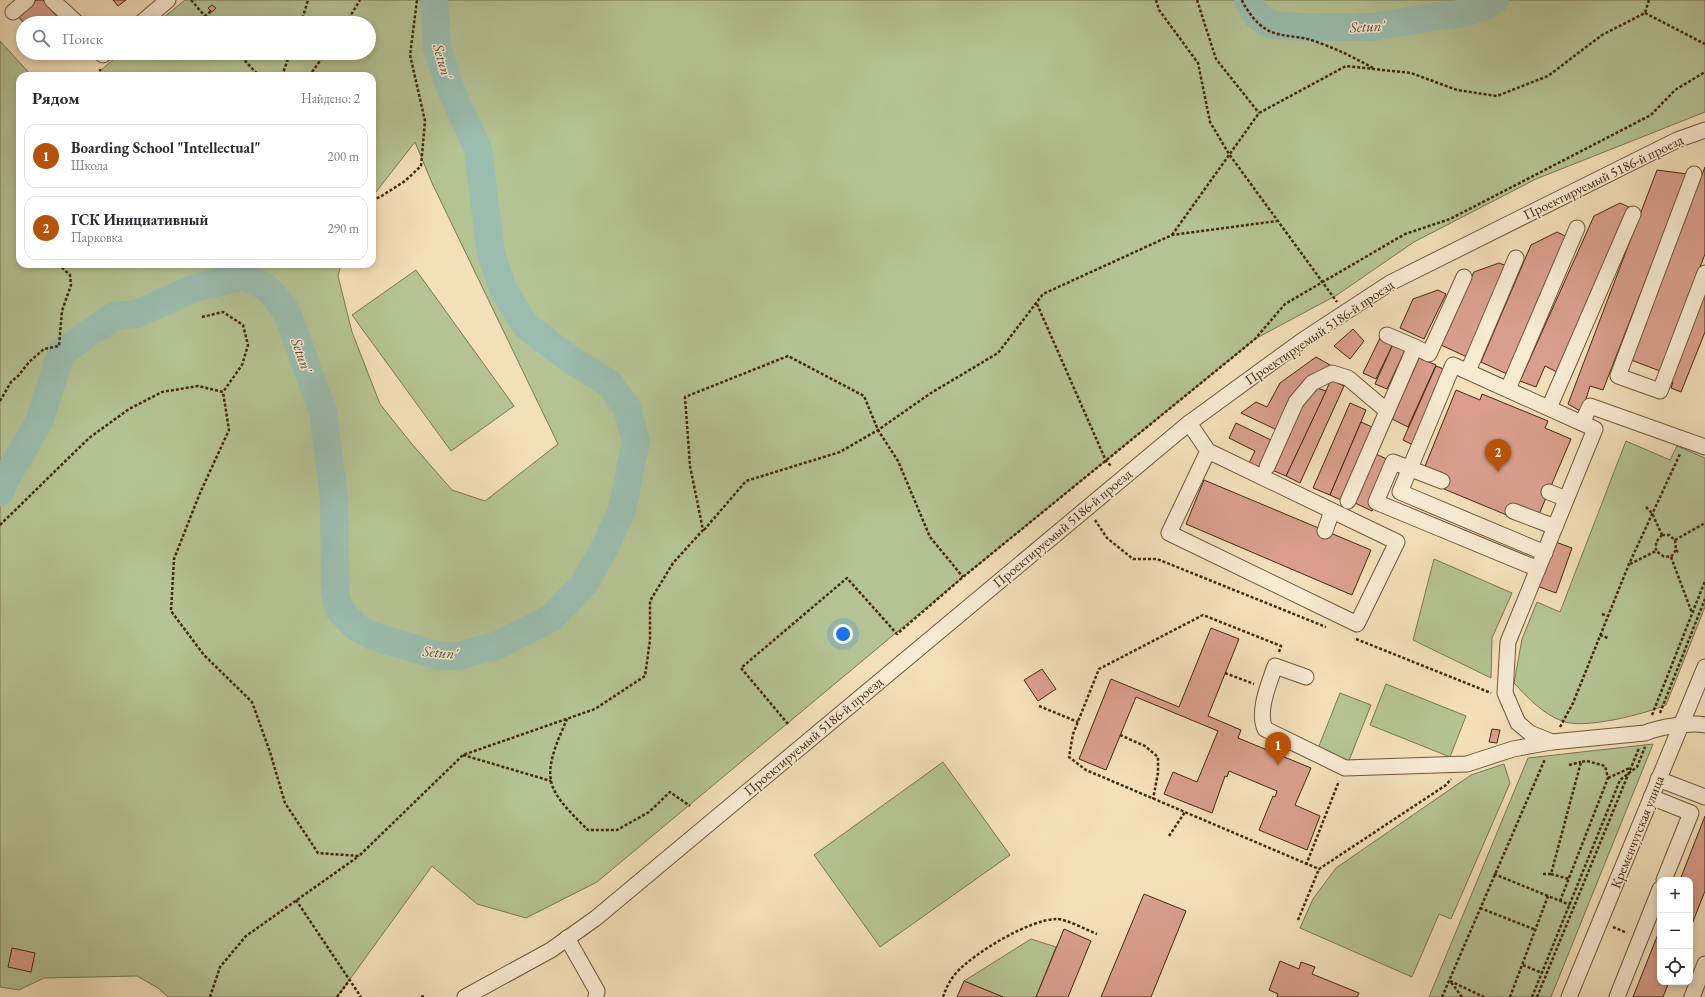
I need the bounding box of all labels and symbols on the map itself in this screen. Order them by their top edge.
water label: Setun' [1348,15,1387,36]
water label: Setun' [429,41,457,82]
street label: Проектируемый 5186-й проезд [1520,130,1687,224]
street label: Проектируемый 5186-й проезд [1241,275,1397,389]
water label: Setun' [287,334,318,376]
pin: 2 [1485,439,1511,472]
street label: Проектируемый 5186-й проезд [989,464,1136,591]
your location [833,624,853,644]
water label: Setun' [421,641,460,663]
street label: Проектируемый 5186-й проезд [740,672,887,799]
pin: 1 [1265,732,1291,765]
street label: Кременчугская улица [1606,773,1668,891]

